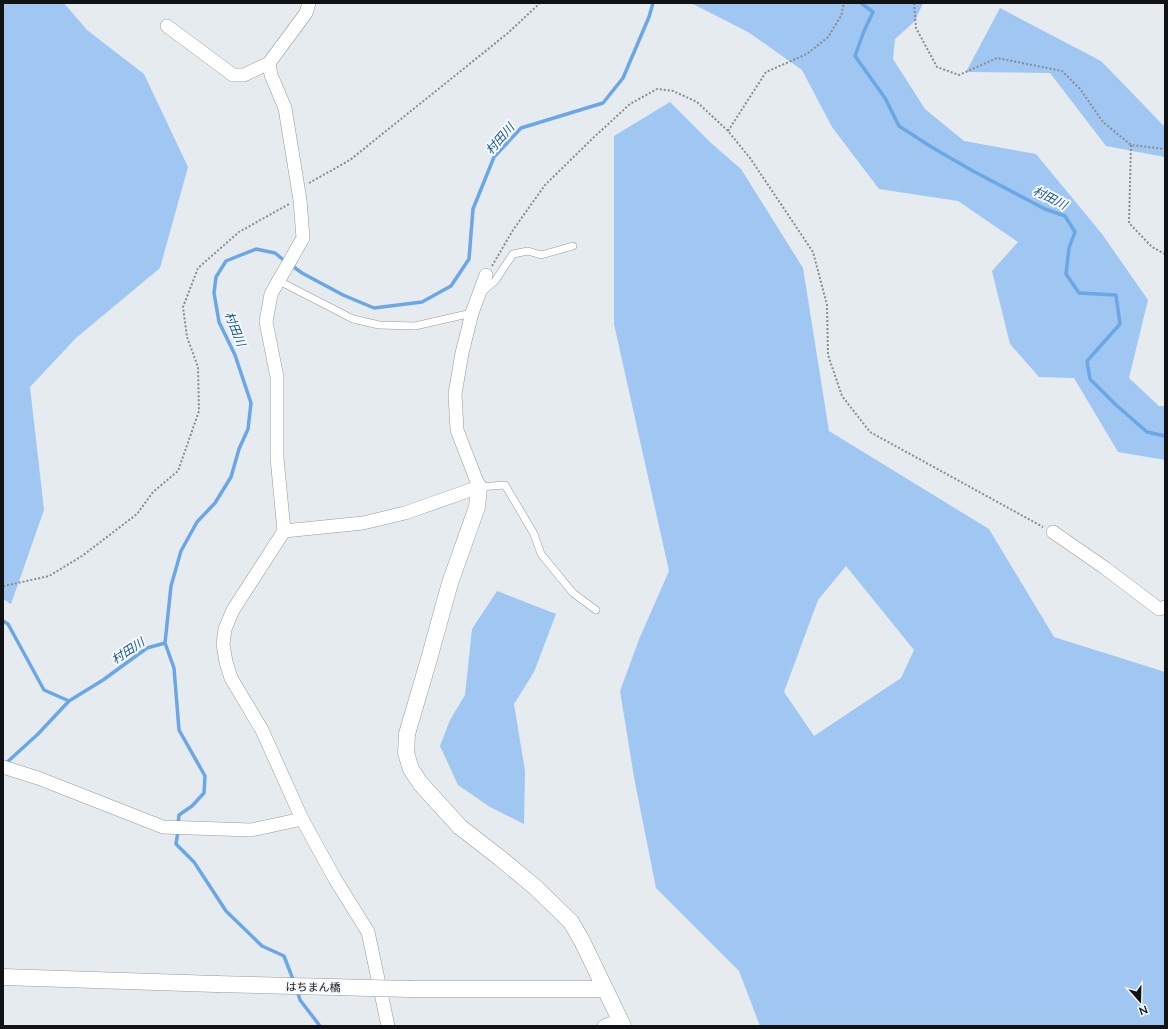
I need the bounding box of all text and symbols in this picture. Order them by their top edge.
water label: 村田川 [482,119,518,157]
water label: 村田川 [1031,183,1071,213]
water label: 村田川 [222,309,250,350]
water label: 村田川 [109,633,149,667]
street label: はちまん橋 [285,980,341,993]
north arrow [1120,981,1160,1021]
text: N [1137,1003,1150,1018]

